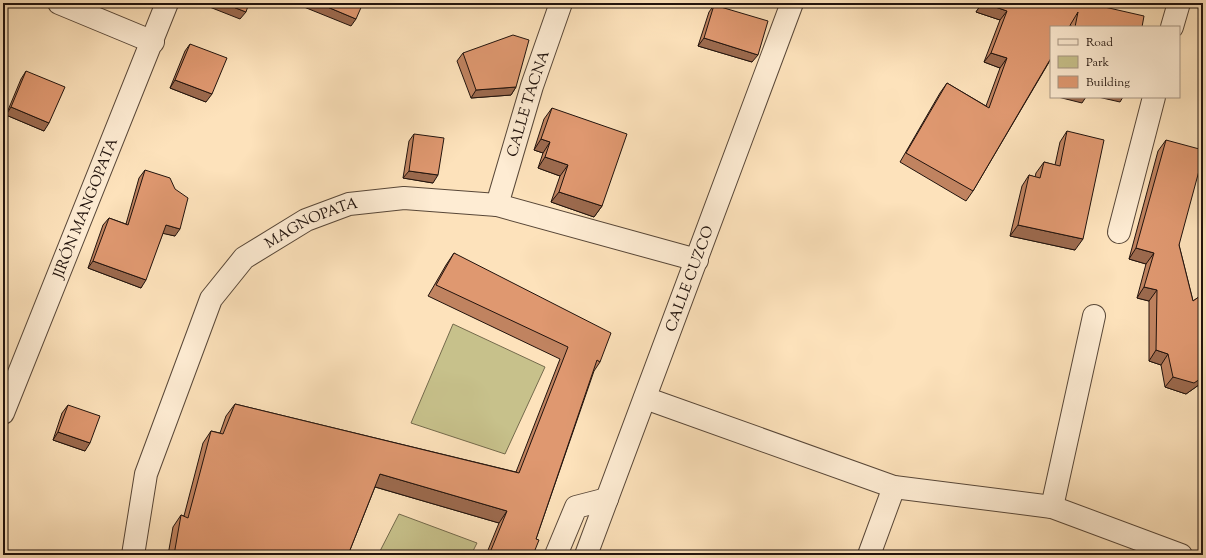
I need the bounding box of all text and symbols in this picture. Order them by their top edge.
legend [1050,26,1180,98]
text: Road [1086,34,1113,52]
street label: CALLE TACNA [503,48,556,160]
text: Park [1086,54,1109,72]
text: Building [1086,74,1130,92]
street label: JIRÓN MANGOPATA [49,135,124,283]
street label: MAGNOPATA [261,194,359,255]
street label: CALLE CUZCO [661,223,720,335]

